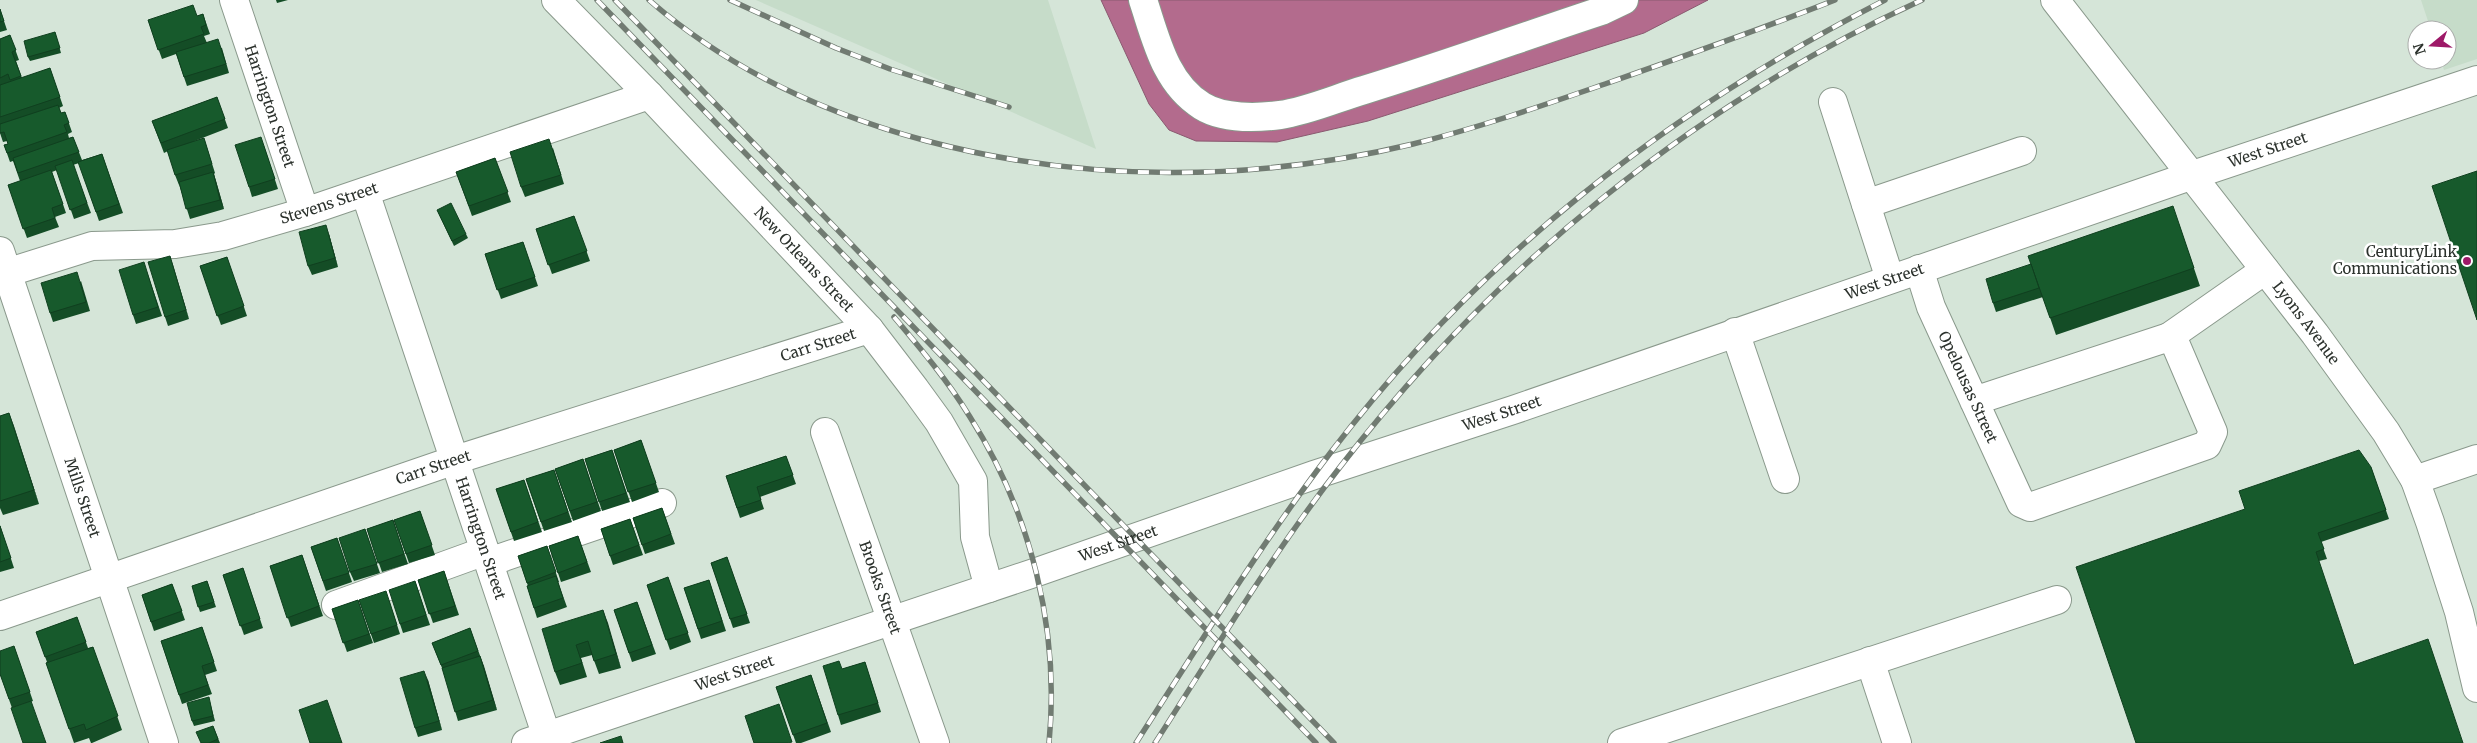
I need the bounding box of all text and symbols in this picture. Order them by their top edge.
north arrow [2407,20,2457,70]
text: N [2409,41,2430,57]
street label: Harrington Street [241,42,299,170]
street label: West Street [2225,127,2310,172]
street label: Stevens Street [277,178,381,228]
street label: New Orleans Street [750,203,858,316]
place label: CenturyLink Communications [2333,242,2457,278]
marker: CenturyLink Communications [2461,255,2473,267]
street label: West Street [1842,259,1927,304]
street label: Lyons Avenue [2269,277,2344,368]
street label: Carr Street [778,324,858,365]
street label: Opelousas Street [1934,328,2002,446]
street label: West Street [1459,391,1544,435]
street label: Carr Street [393,446,473,489]
street label: Mills Street [61,455,105,540]
street label: Harrington Street [452,474,510,602]
street label: West Street [1075,520,1160,566]
street label: Brooks Street [855,538,906,637]
street label: West Street [692,651,776,695]

